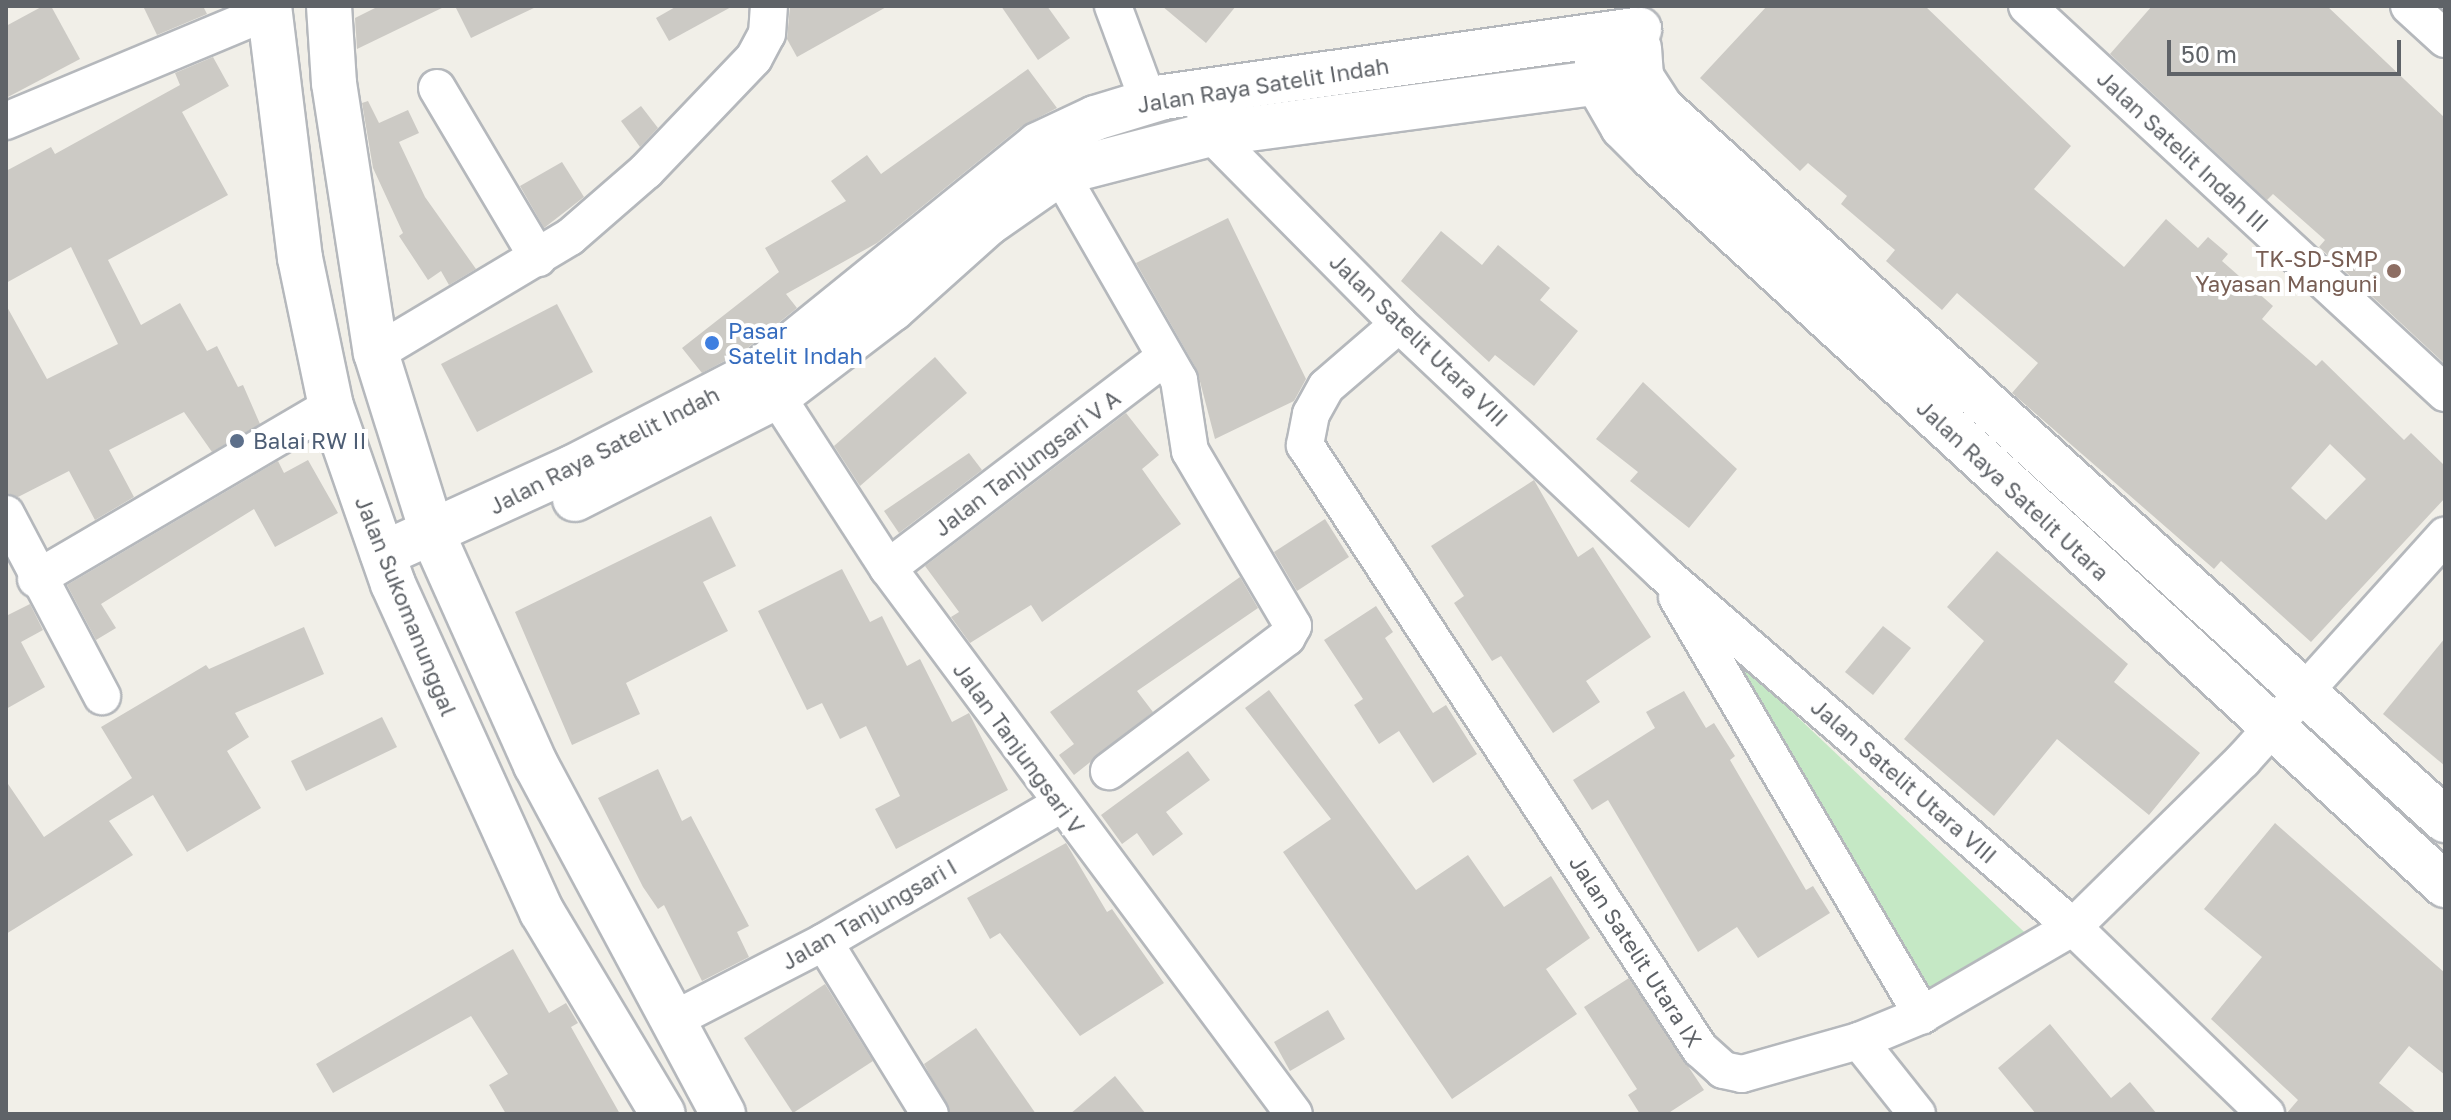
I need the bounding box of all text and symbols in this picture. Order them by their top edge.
scale bar [2171,24,2405,74]
text: 50 m [2181,39,2237,68]
street label: Jalan Raya Satelit Indah [1135,52,1391,118]
street label: Jalan Satelit Indah III [2092,65,2274,237]
place label: TK-SD-SMP Yayasan Manguni [2195,245,2378,296]
street label: Jalan Satelit Utara VIII [1324,248,1514,432]
marker: TK-SD-SMP Yayasan Manguni [2385,262,2403,280]
place label: Pasar Satelit Indah [728,317,863,368]
marker: Pasar Satelit Indah [703,334,721,352]
street label: Jalan Raya Satelit Indah [485,380,723,520]
street label: Jalan Tanjungsari V A [929,384,1125,542]
street label: Jalan Raya Satelit Utara [1912,394,2114,586]
place label: Balai RW II [253,428,366,454]
marker: Balai RW II [228,432,246,450]
street label: Jalan Sukomanunggal [350,492,462,720]
street label: Jalan Tanjungsari V [948,657,1090,839]
street label: Jalan Satelit Utara VIII [1806,693,2002,869]
street label: Jalan Satelit Utara IX [1564,850,1708,1052]
street label: Jalan Tanjungsari I [777,853,961,975]

